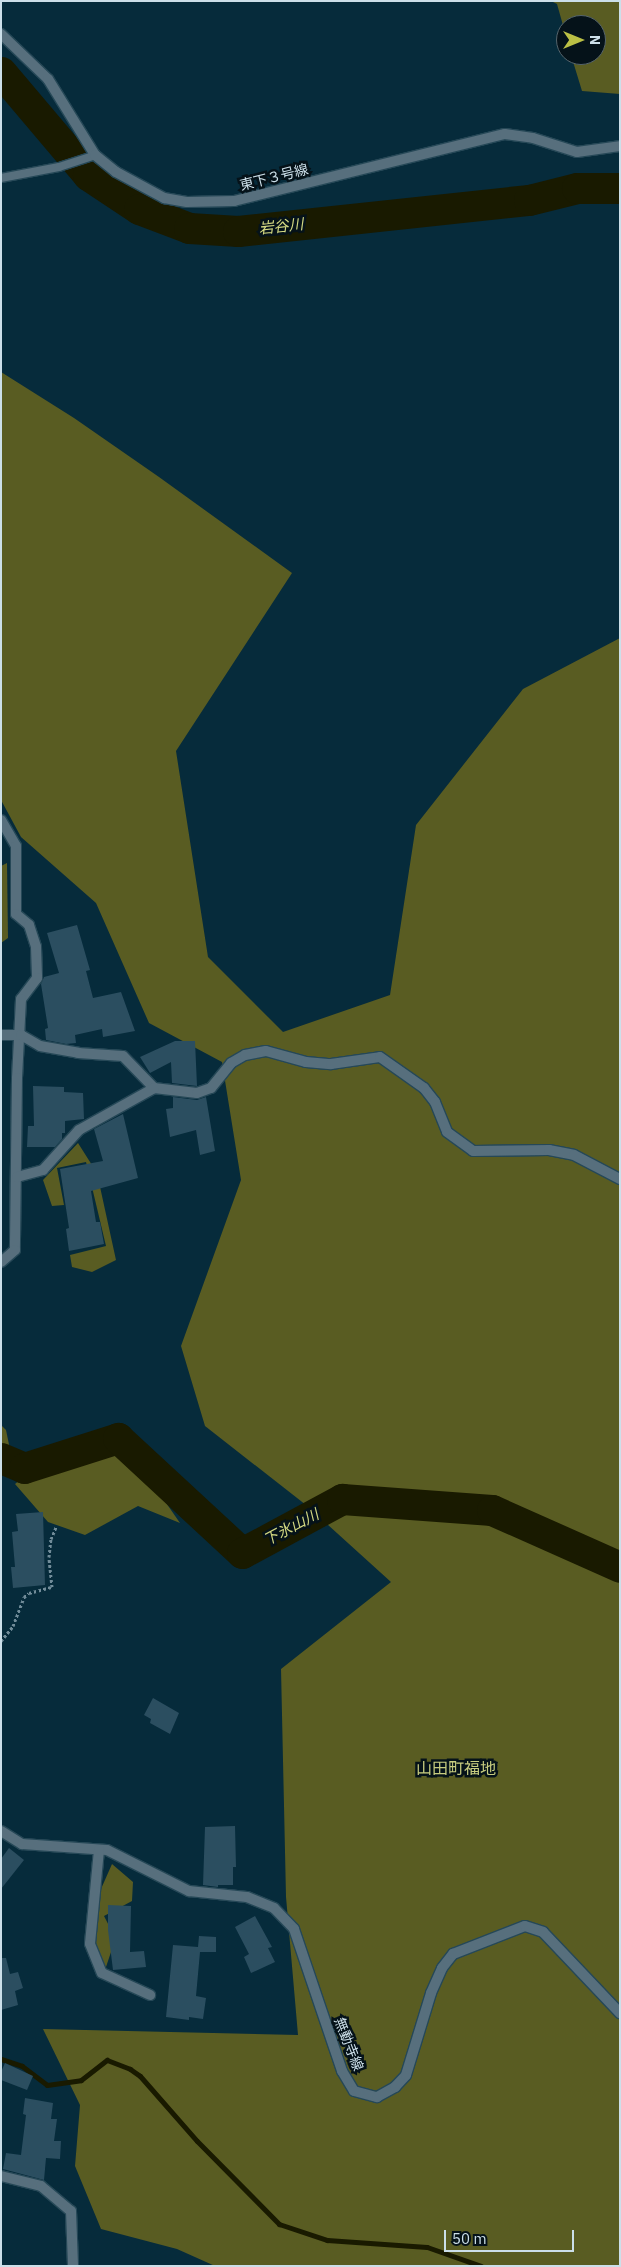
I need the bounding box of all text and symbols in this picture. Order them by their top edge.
north arrow [556,15,606,65]
text: N [586,35,604,45]
street label: 東下３号線 [238,160,310,194]
water label: 岩谷川 [258,215,304,237]
water label: 下氷山川 [260,1505,322,1549]
district label: 山田町福地 [416,1758,496,1778]
street label: 無動寺線 [331,2015,367,2073]
scale bar [446,2220,576,2252]
text: 50 m [452,2229,487,2248]

